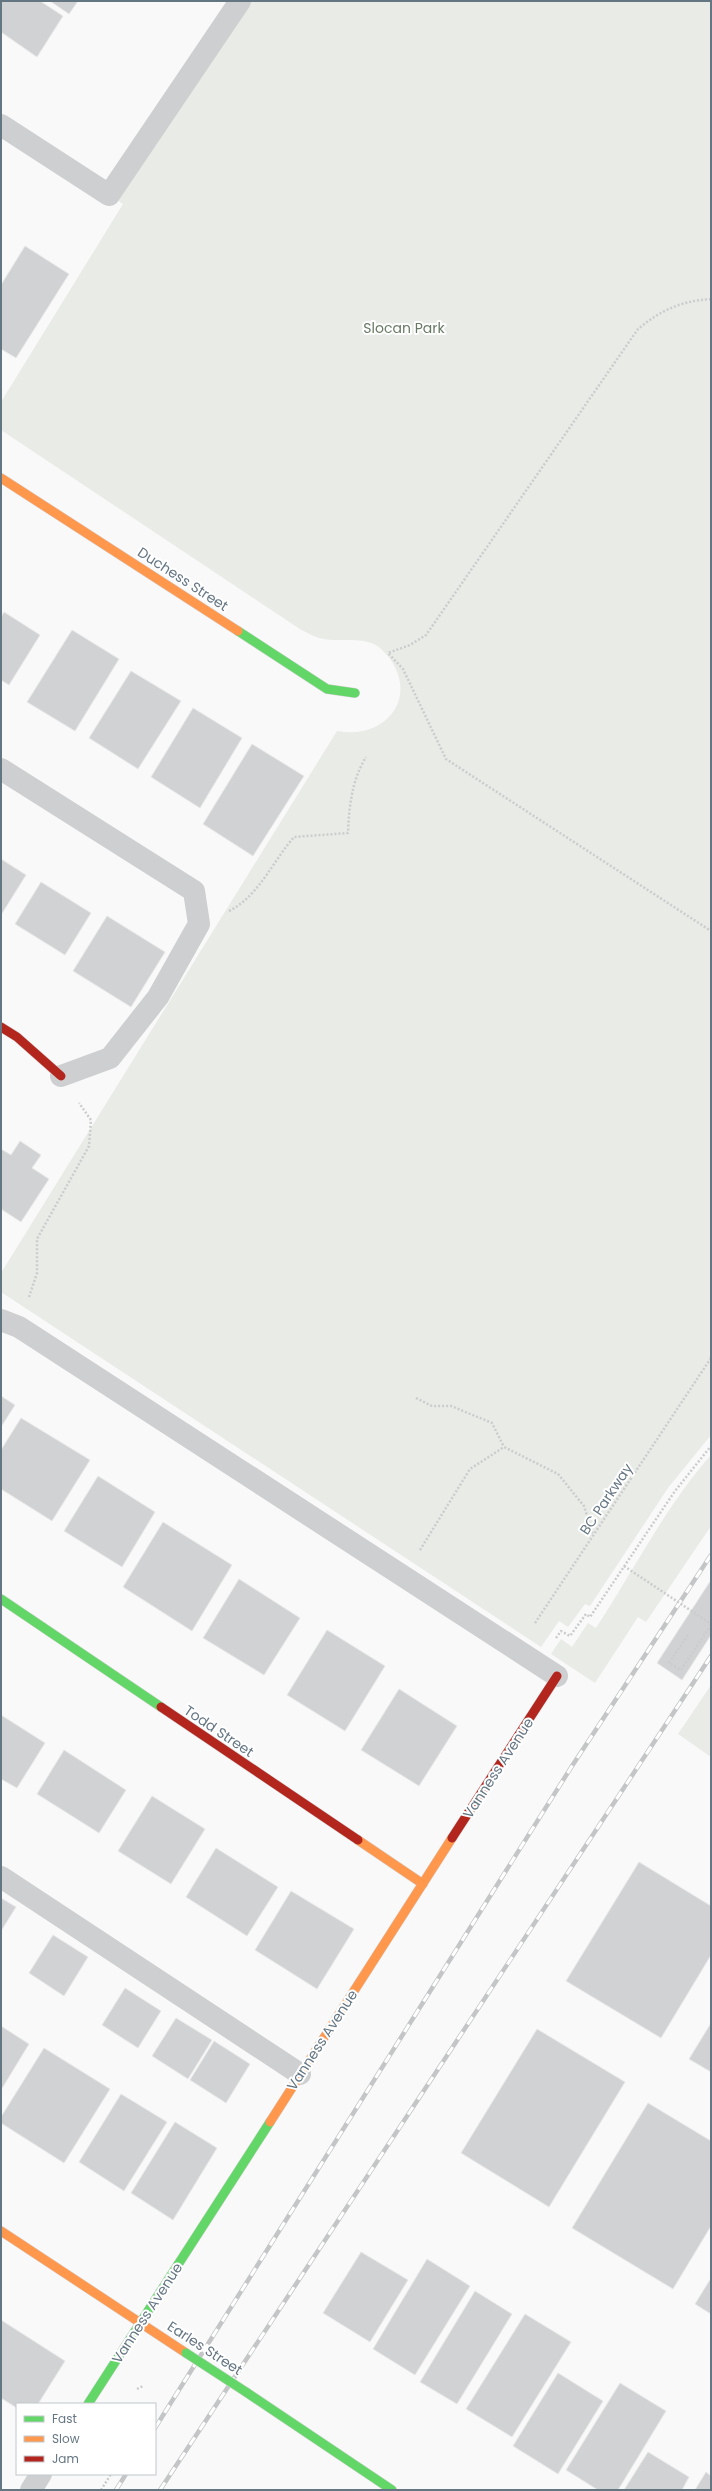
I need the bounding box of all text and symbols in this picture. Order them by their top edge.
park label: Slocan Park [363,318,445,338]
street label: Duchess Street [134,542,232,616]
street label: BC Parkway [575,1459,637,1539]
street label: Todd Street [180,1700,258,1762]
street label: Vanness Avenue [458,1713,538,1822]
street label: Vanness Avenue [282,1985,362,2094]
street label: Vanness Avenue [107,2258,187,2367]
street label: Earles Street [163,2316,247,2380]
legend [16,2403,156,2475]
text: Fast [52,2410,77,2427]
text: Slow [52,2430,80,2447]
text: Jam [52,2450,79,2467]

